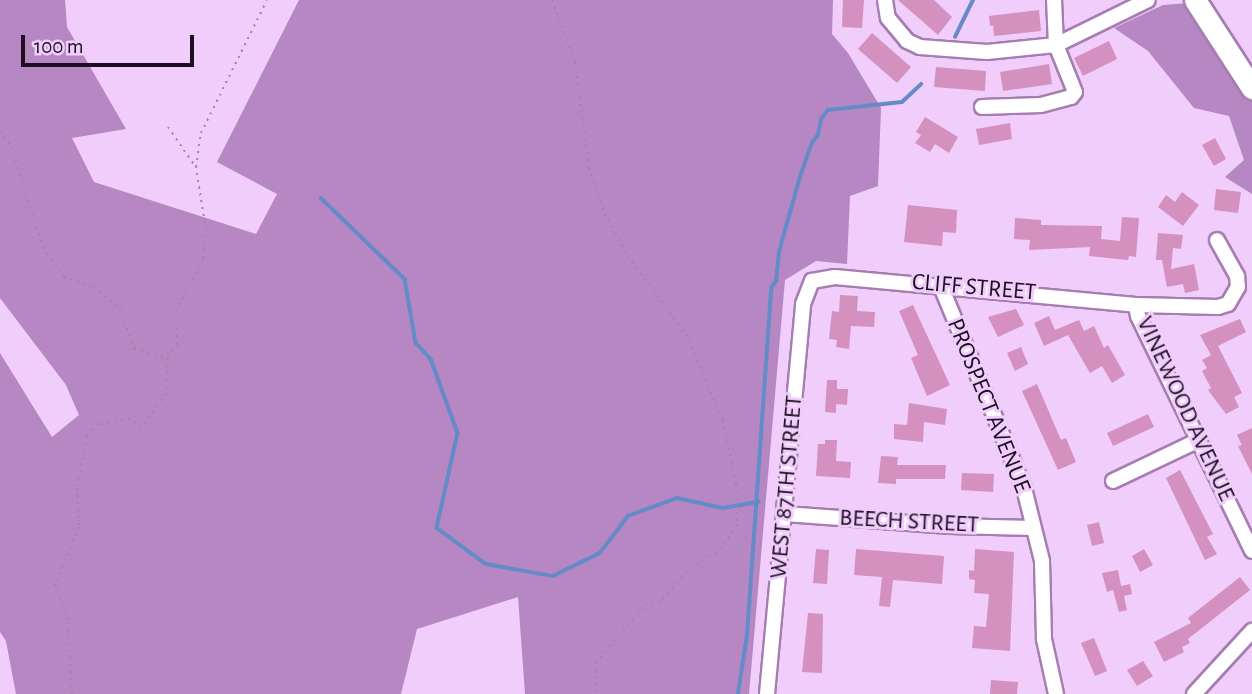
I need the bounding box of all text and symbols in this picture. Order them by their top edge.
scale bar [24,21,198,65]
text: 100 m [34,36,84,57]
street label: CLIFF STREET [911,268,1037,308]
street label: VINEWOOD AVENUE [1130,312,1240,506]
street label: PROSPECT AVENUE [940,315,1036,497]
street label: WEST 87TH STREET [765,394,809,580]
street label: BEECH STREET [839,504,979,540]

